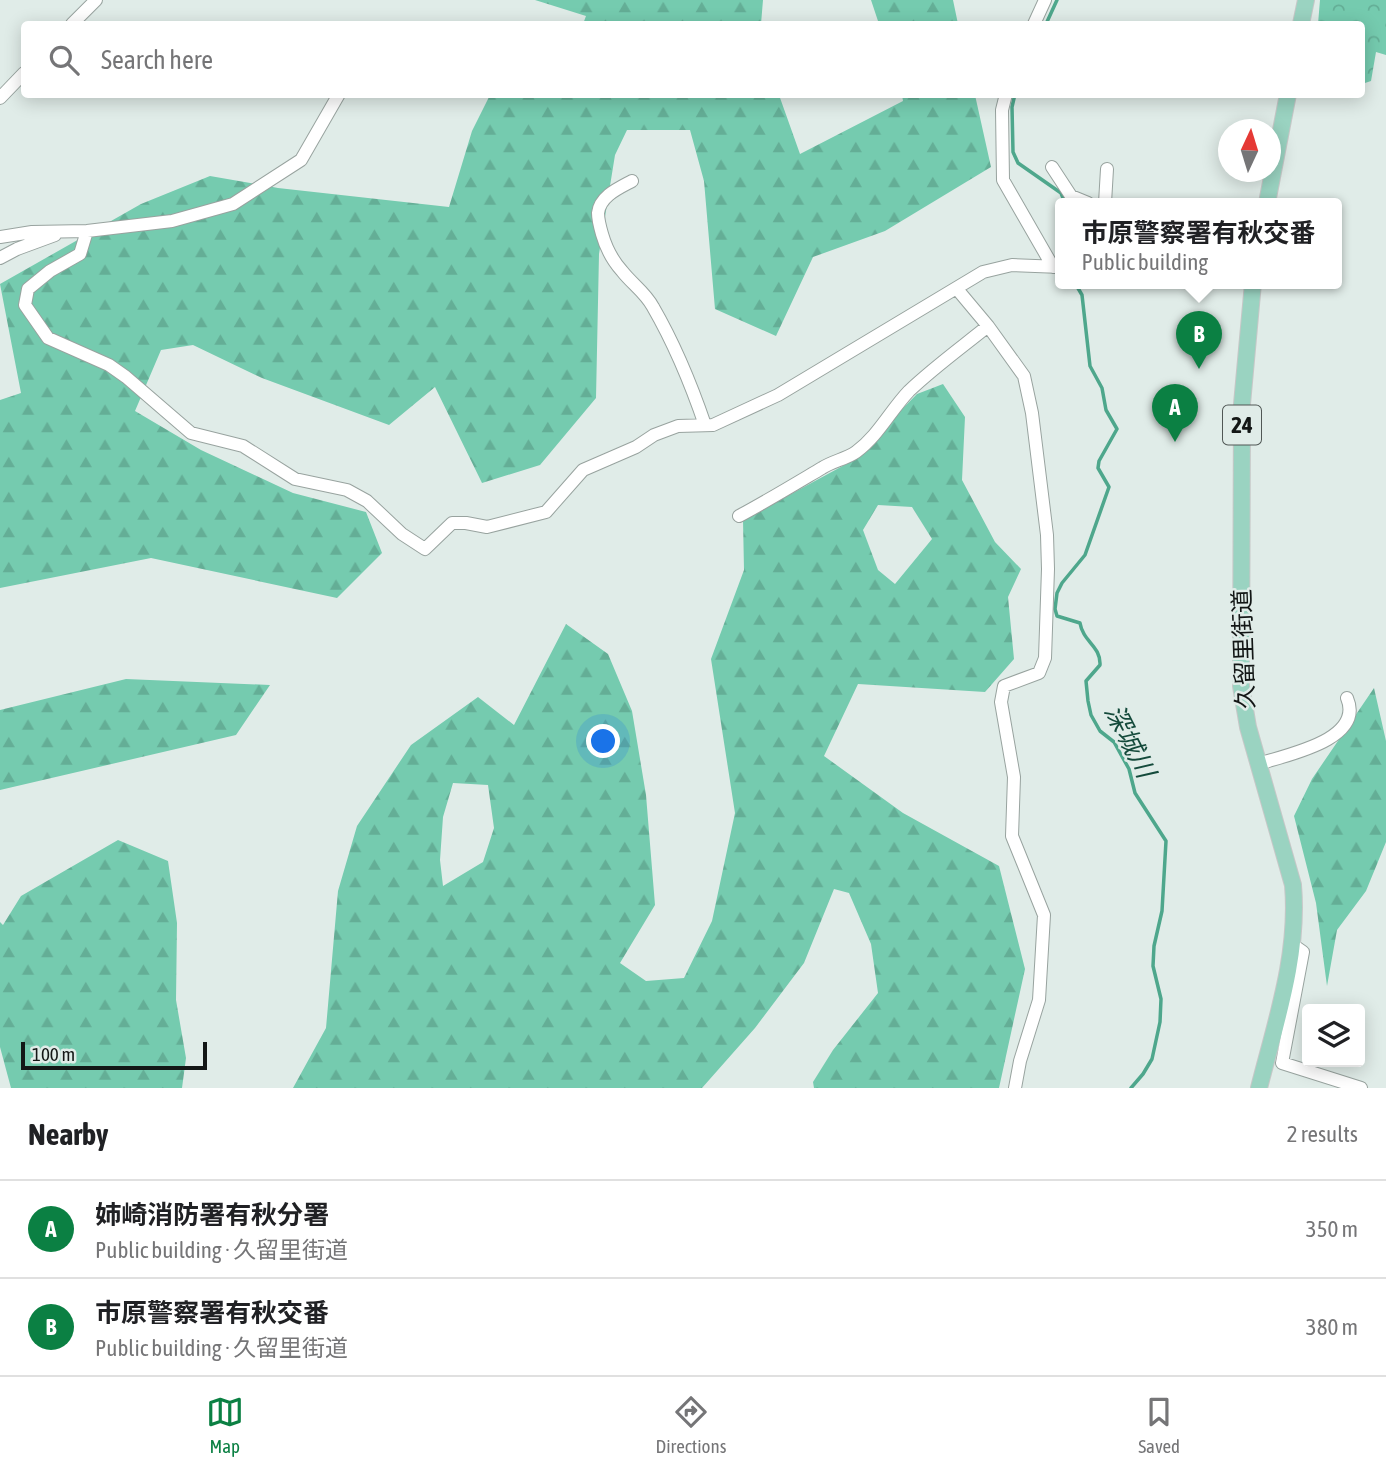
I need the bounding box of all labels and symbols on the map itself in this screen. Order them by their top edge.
north arrow [1218,119,1281,182]
pin: B [1176,311,1222,369]
pin: A [1152,384,1198,442]
road number: 24 [1223,406,1261,444]
street label: 久留里街道 [1228,589,1259,709]
water label: 深城川 [1099,699,1162,785]
your location [586,724,620,758]
scale bar [21,1039,206,1071]

